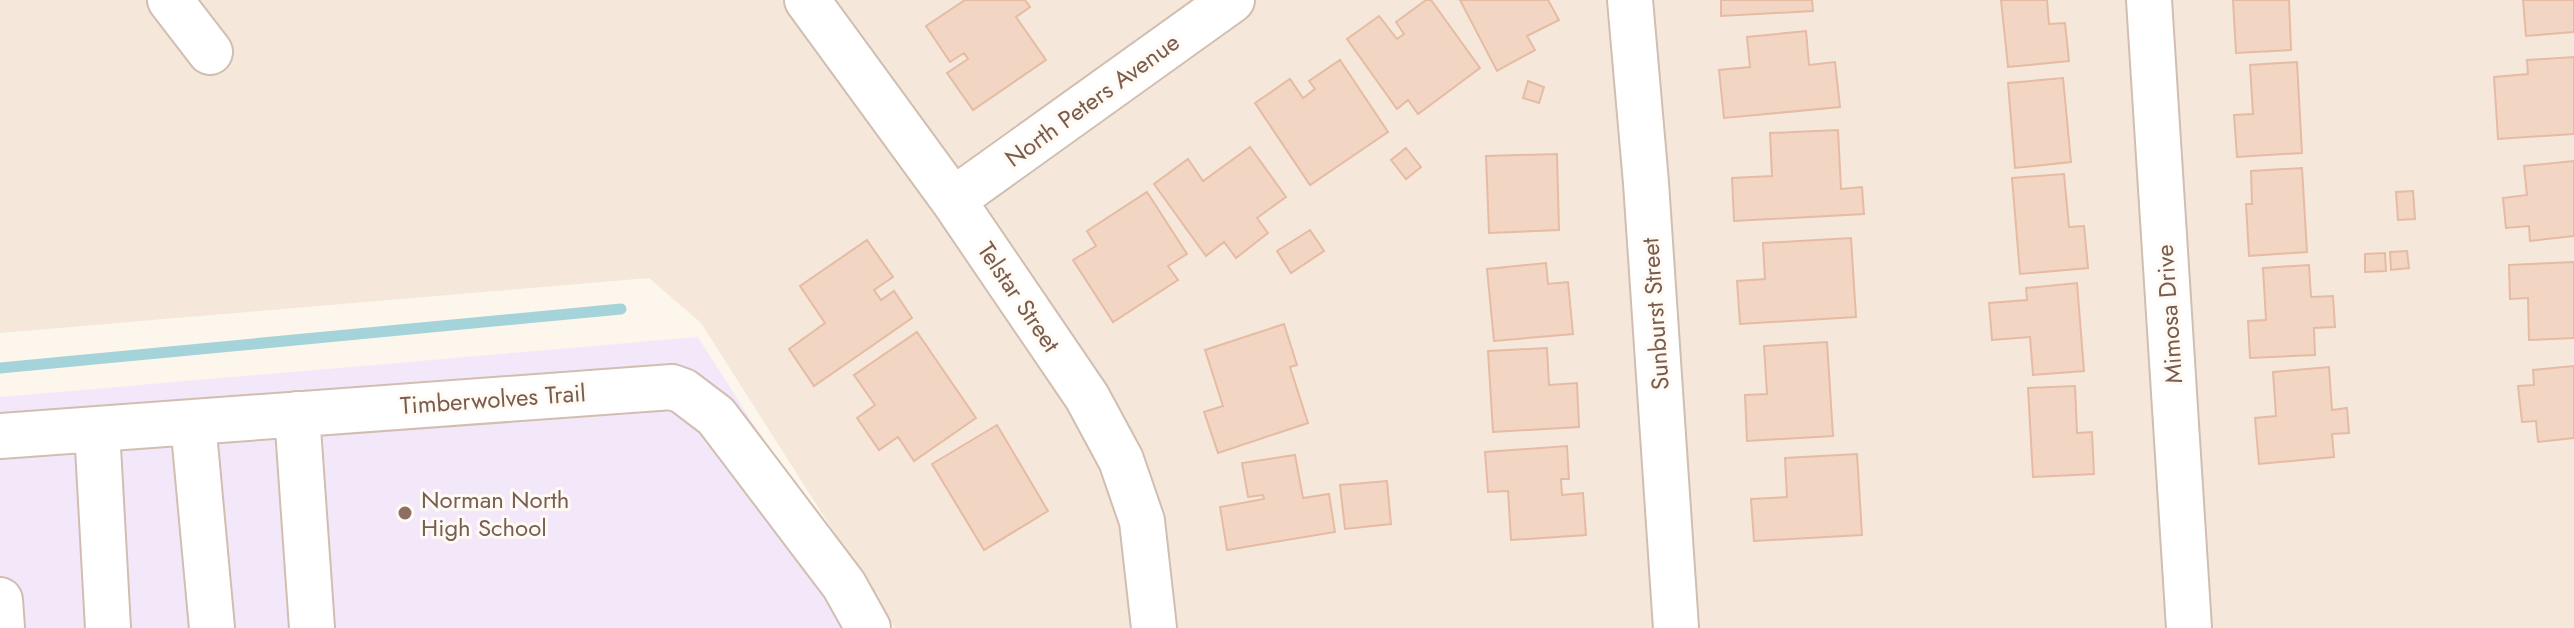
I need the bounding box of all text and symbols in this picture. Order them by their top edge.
street label: North Peters Avenue [997,25,1187,175]
street label: Telstar Street [969,235,1069,359]
street label: Sunburst Street [1632,236,1678,391]
street label: Mimosa Drive [2147,243,2191,385]
street label: Timberwolves Trail [399,375,587,423]
place label: Norman North High School [421,482,569,545]
marker: Norman North High School [396,504,414,522]

